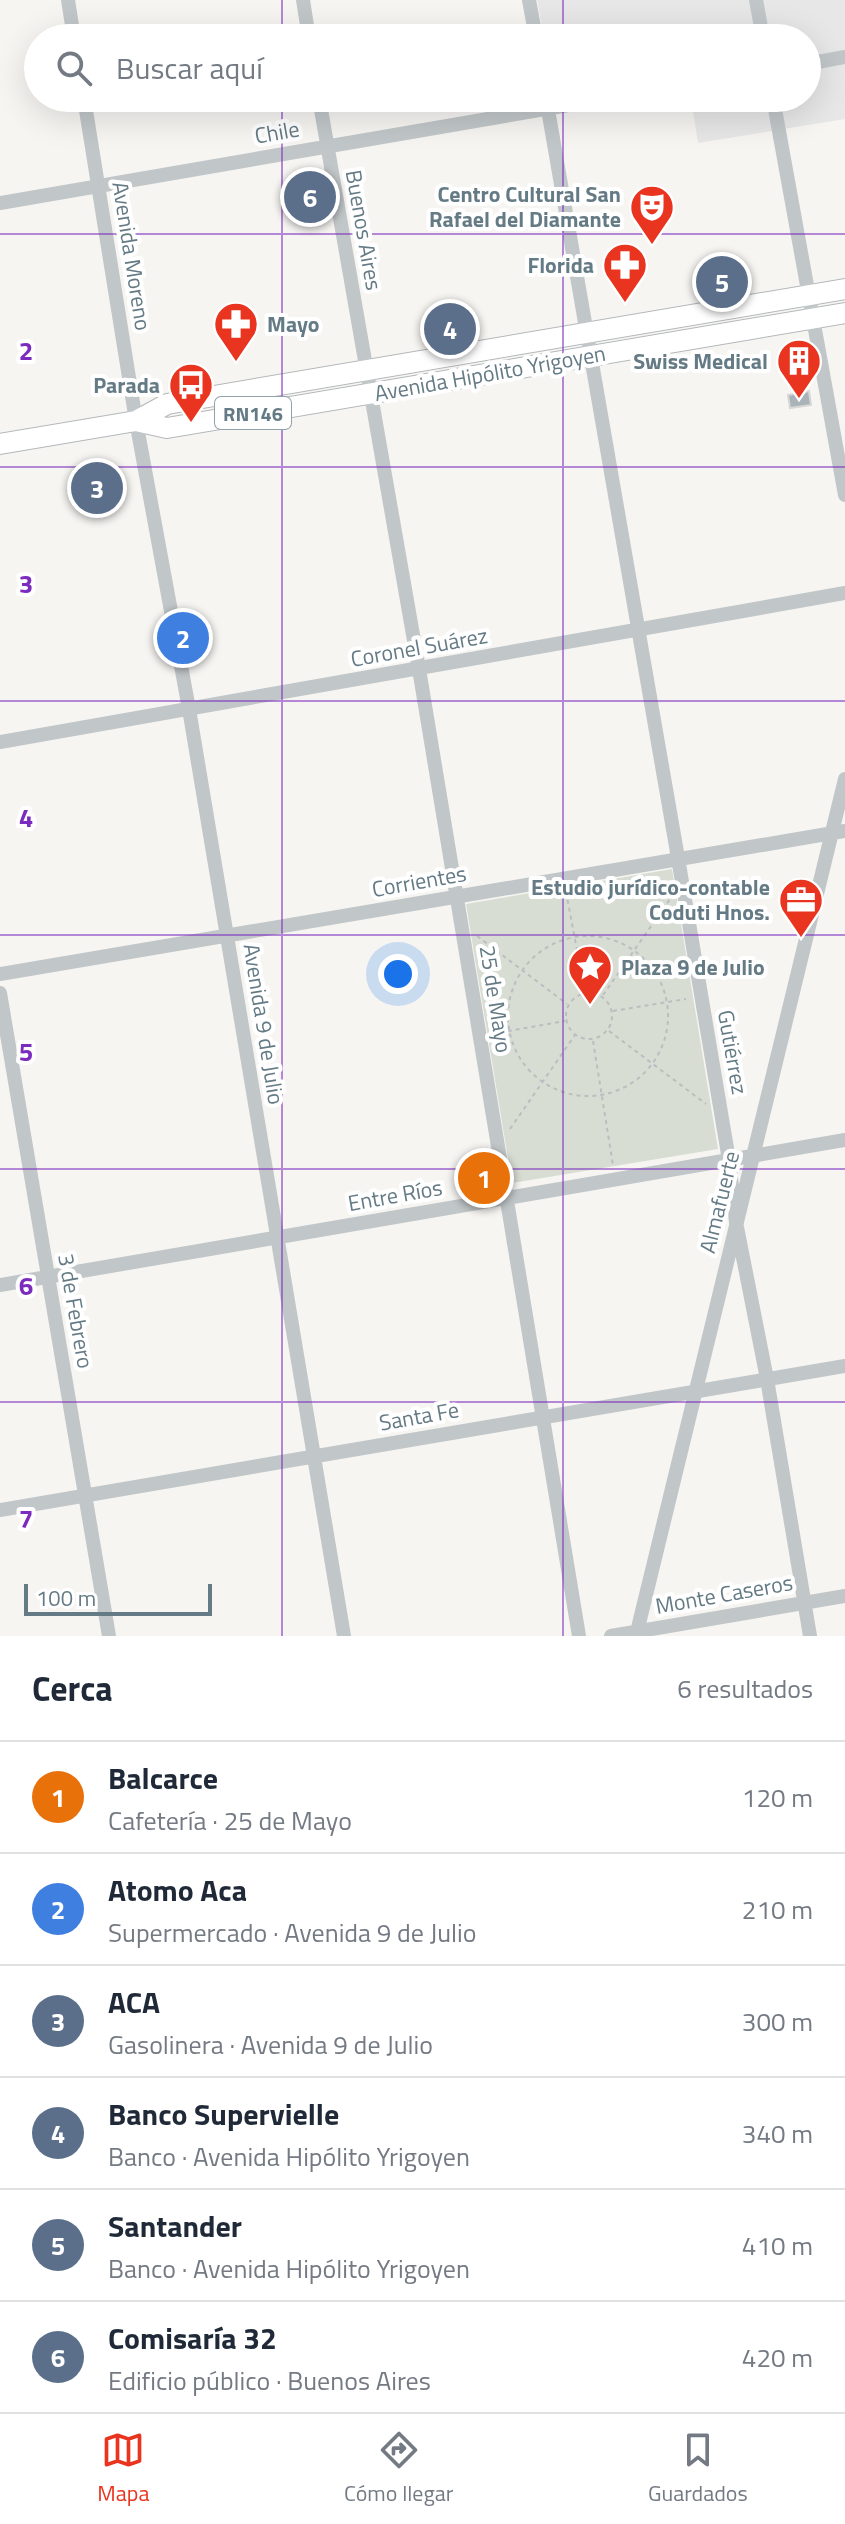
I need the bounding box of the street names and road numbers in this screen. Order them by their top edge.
street label: Chile [252,111,302,153]
street label: Buenos Aires [337,167,391,293]
street label: Avenida Moreno [103,179,161,333]
street label: Avenida Hipólito Yrigoyen [372,336,608,410]
road number: RN146 [215,397,291,429]
street label: Coronel Suárez [348,618,490,676]
street label: Corrientes [369,856,469,906]
street label: Avenida 9 de Julio [234,941,294,1107]
street label: 25 de Mayo [471,943,521,1055]
street label: Gutiérrez [709,1007,757,1097]
street label: Almafuerte [690,1147,748,1257]
street label: Entre Ríos [345,1170,445,1220]
street label: 3 de Febrero [49,1251,103,1371]
street label: Santa Fe [376,1392,462,1440]
street label: Monte Caseros [653,1565,795,1623]

